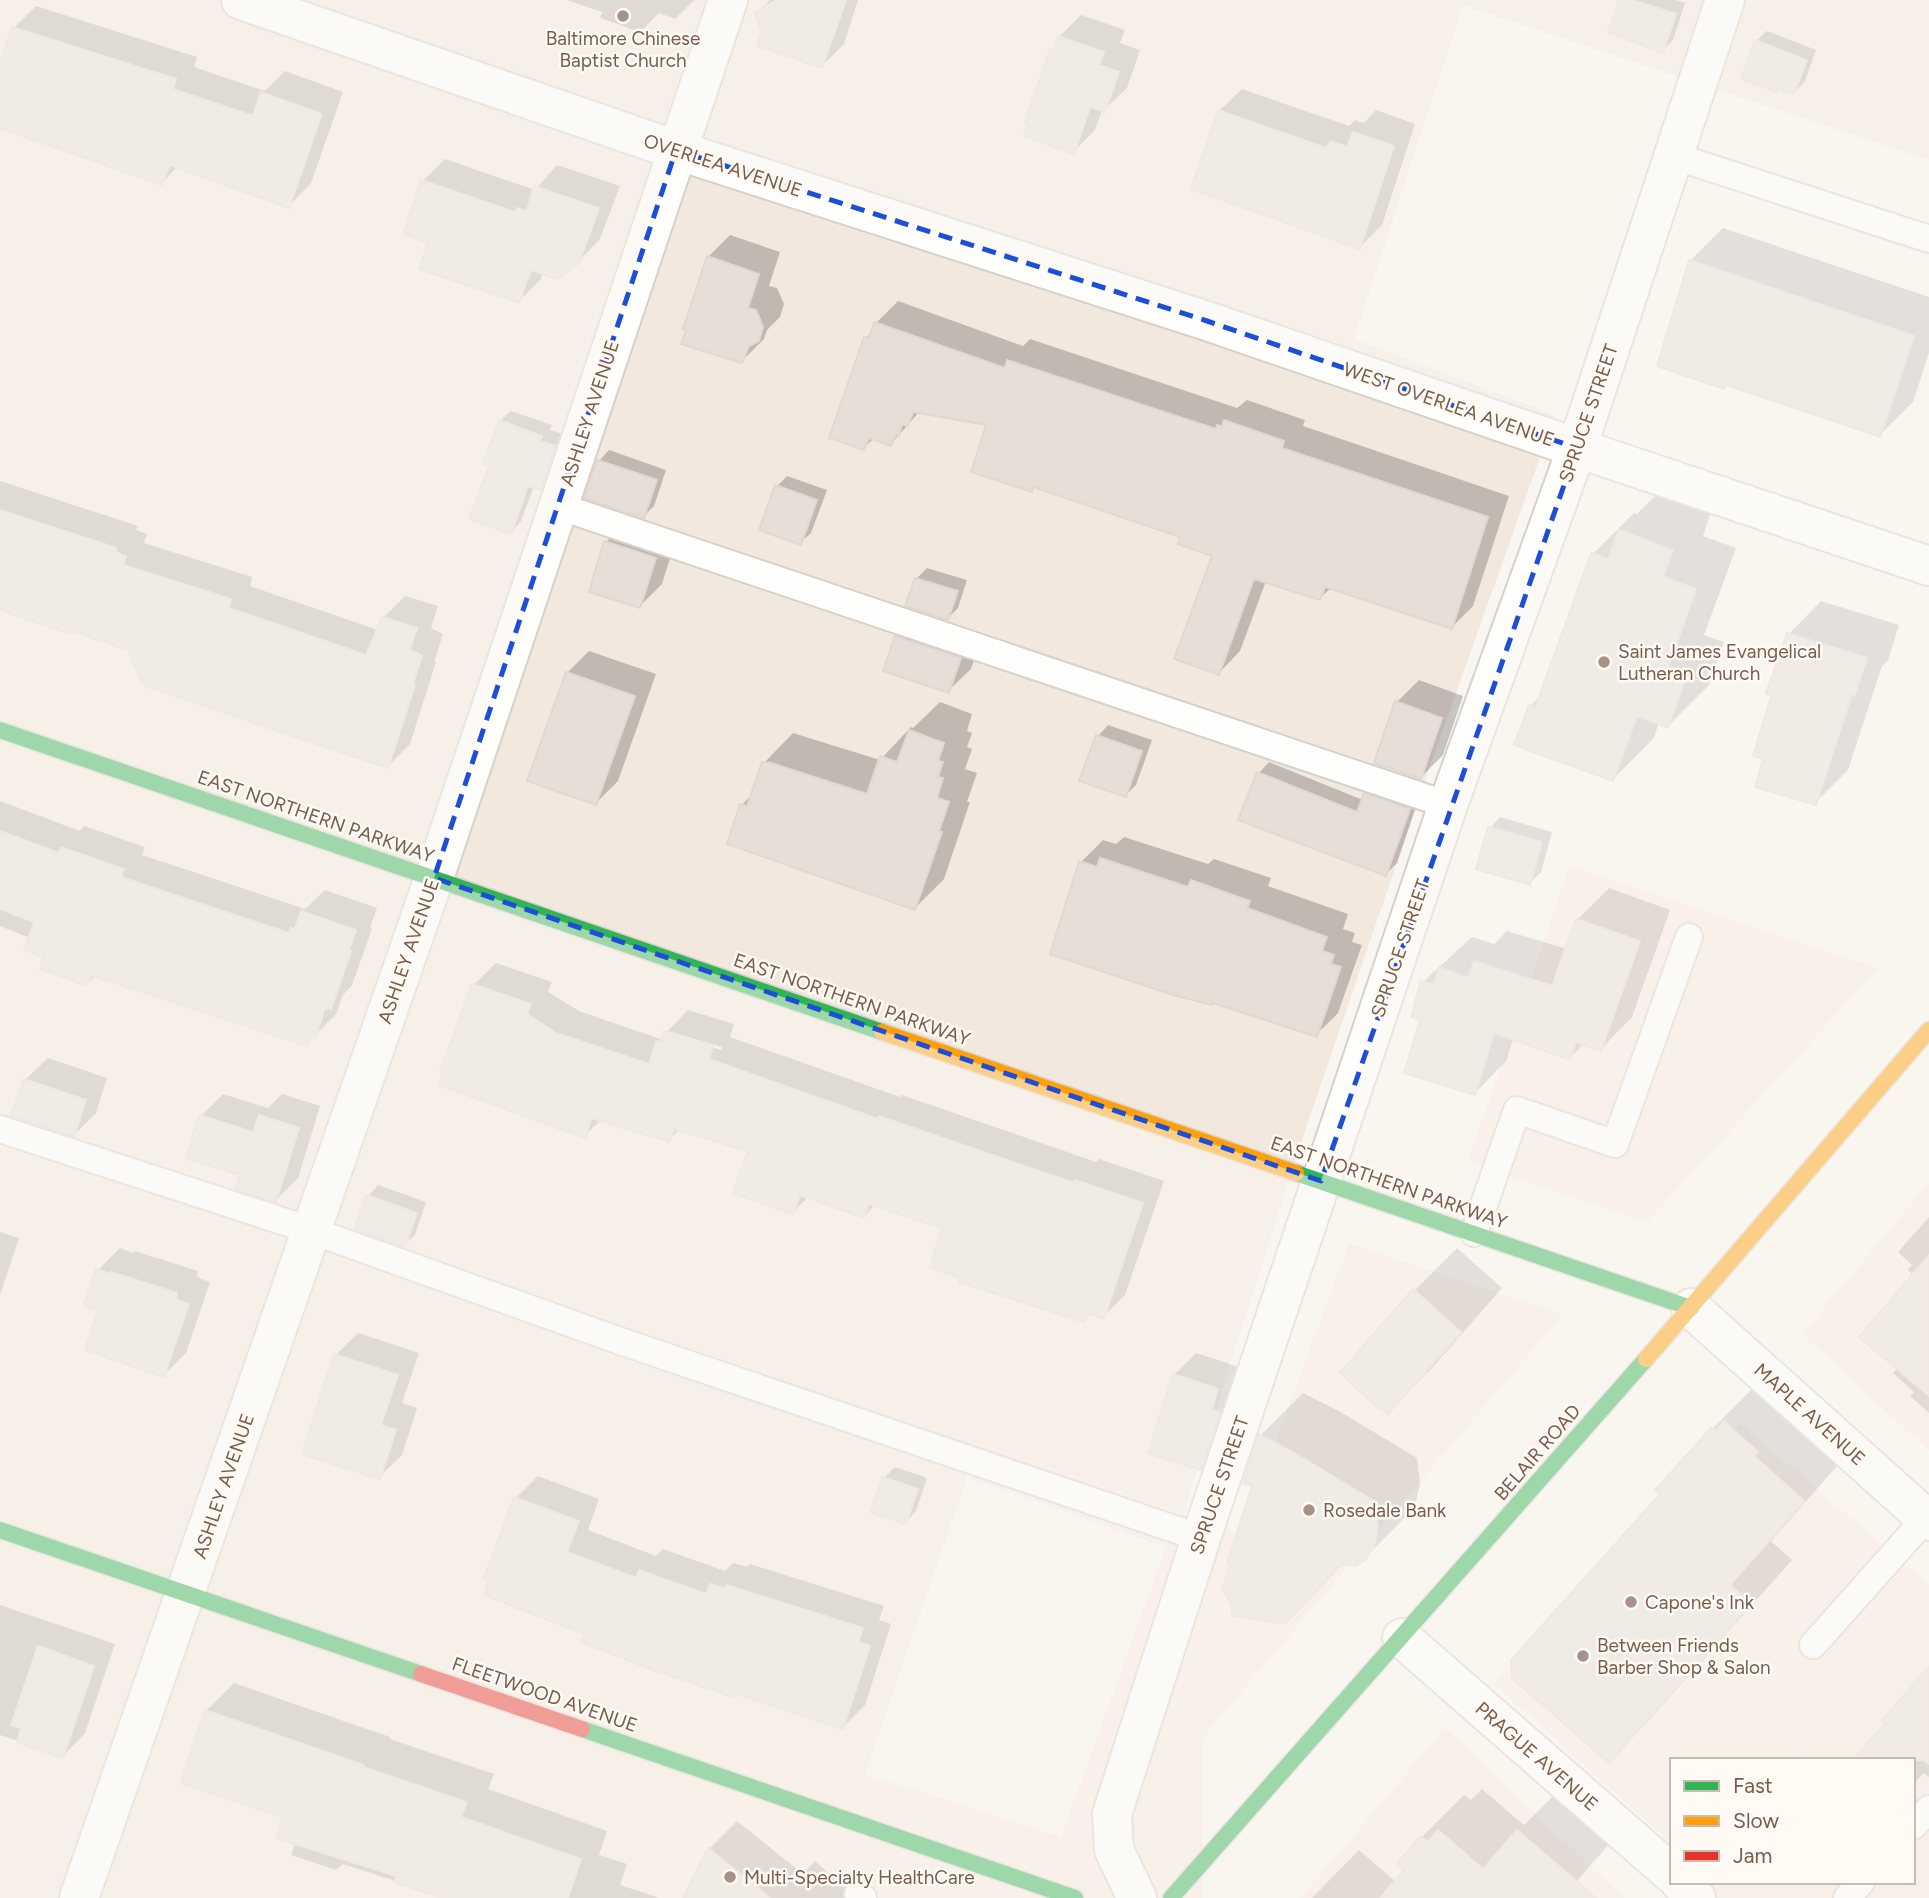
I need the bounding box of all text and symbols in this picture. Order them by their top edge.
marker: Baltimore Chinese Baptist Church [615,8,631,24]
place label: Baltimore Chinese Baptist Church [546,27,700,72]
street label: OVERLEA AVENUE [641,129,805,202]
street label: ASHLEY AVENUE [555,337,624,489]
street label: SPRUCE STREET [1554,341,1623,485]
street label: WEST OVERLEA AVENUE [1340,358,1557,451]
place label: Saint James Evangelical Lutheran Church [1618,640,1821,685]
marker: Saint James Evangelical Lutheran Church [1596,654,1612,670]
street label: EAST NORTHERN PARKWAY [195,765,438,868]
street label: ASHLEY AVENUE [373,876,444,1027]
street label: SPRUCE STREET [1366,876,1435,1020]
street label: EAST NORTHERN PARKWAY [731,948,974,1051]
street label: EAST NORTHERN PARKWAY [1268,1131,1511,1234]
street label: MAPLE AVENUE [1749,1358,1870,1470]
street label: BELAIR ROAD [1489,1400,1585,1505]
street label: ASHLEY AVENUE [188,1411,259,1562]
street label: SPRUCE STREET [1185,1413,1254,1557]
place label: Rosedale Bank [1323,1499,1447,1522]
marker: Rosedale Bank [1301,1502,1317,1518]
place label: Capone's Ink [1645,1591,1755,1614]
marker: Capone's Ink [1623,1594,1639,1610]
place label: Between Friends Barber Shop & Salon [1597,1634,1771,1679]
marker: Between Friends Barber Shop & Salon [1575,1648,1591,1664]
street label: FLEETWOOD AVENUE [449,1652,641,1737]
street label: PRAGUE AVENUE [1471,1697,1603,1816]
legend [1670,1758,1915,1884]
text: Fast [1733,1773,1773,1798]
text: Slow [1733,1808,1779,1833]
text: Jam [1733,1843,1772,1868]
place label: Multi-Specialty HealthCare [744,1866,975,1889]
marker: Multi-Specialty HealthCare [722,1869,738,1885]

